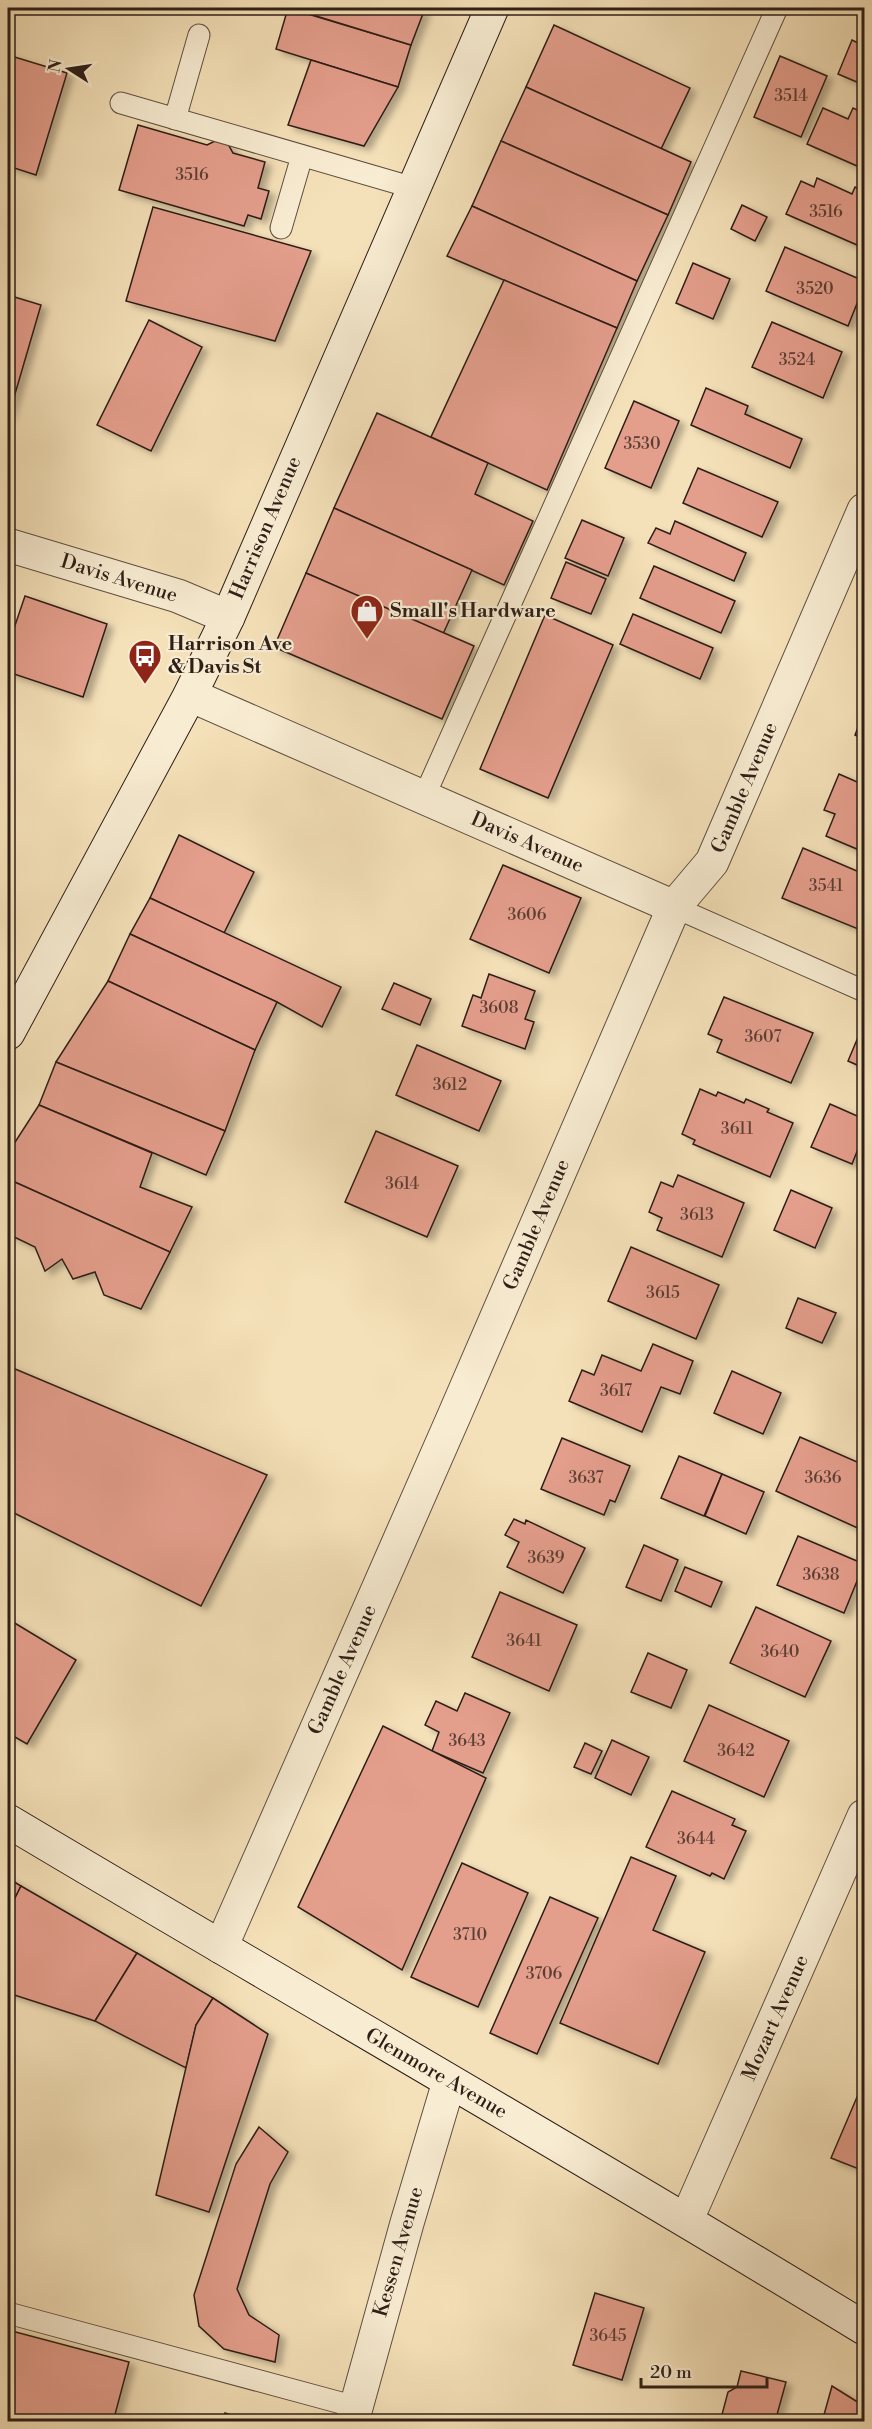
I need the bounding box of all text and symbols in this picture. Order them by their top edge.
north arrow [39,39,99,99]
text: N [44,57,66,74]
house number: 3514 [774,86,808,106]
house number: 3516 [175,165,209,185]
house number: 3516 [809,202,843,222]
house number: 3520 [796,279,834,299]
house number: 3524 [779,350,816,370]
house number: 3530 [623,434,661,454]
street label: Harrison Avenue [225,453,307,603]
street label: Davis Avenue [58,549,180,609]
shop icon: Small's Hardware [349,593,385,640]
place label: Small's Hardware [390,599,556,624]
place label: Harrison Ave & Davis St [168,632,293,680]
bus stop icon: Harrison Ave & Davis St [127,638,163,685]
street label: Gamble Avenue [706,719,784,857]
street label: Davis Avenue [467,807,587,879]
house number: 3541 [809,876,843,896]
house number: 3606 [508,905,547,925]
house number: 3608 [480,998,519,1018]
house number: 3607 [744,1027,782,1047]
house number: 3612 [433,1075,467,1095]
house number: 3611 [721,1119,753,1139]
street label: Gamble Avenue [498,1156,576,1294]
house number: 3614 [385,1174,419,1194]
house number: 3613 [680,1205,714,1225]
house number: 3615 [646,1283,680,1303]
house number: 3617 [600,1381,632,1401]
house number: 3637 [568,1468,604,1488]
house number: 3636 [804,1468,842,1488]
house number: 3639 [527,1548,565,1568]
house number: 3638 [802,1565,840,1585]
street label: Gamble Avenue [303,1601,383,1739]
house number: 3641 [506,1631,542,1651]
house number: 3640 [761,1642,799,1662]
house number: 3643 [448,1731,486,1751]
house number: 3642 [717,1741,755,1761]
house number: 3644 [677,1829,716,1849]
house number: 3710 [453,1925,487,1945]
street label: Mozart Avenue [737,1951,815,2085]
house number: 3706 [526,1964,563,1984]
street label: Glenmore Avenue [360,2023,512,2125]
street label: Kessen Avenue [368,2184,430,2320]
house number: 3645 [589,2326,627,2346]
scale bar [641,2351,767,2389]
text: 20 m [650,2361,692,2384]

